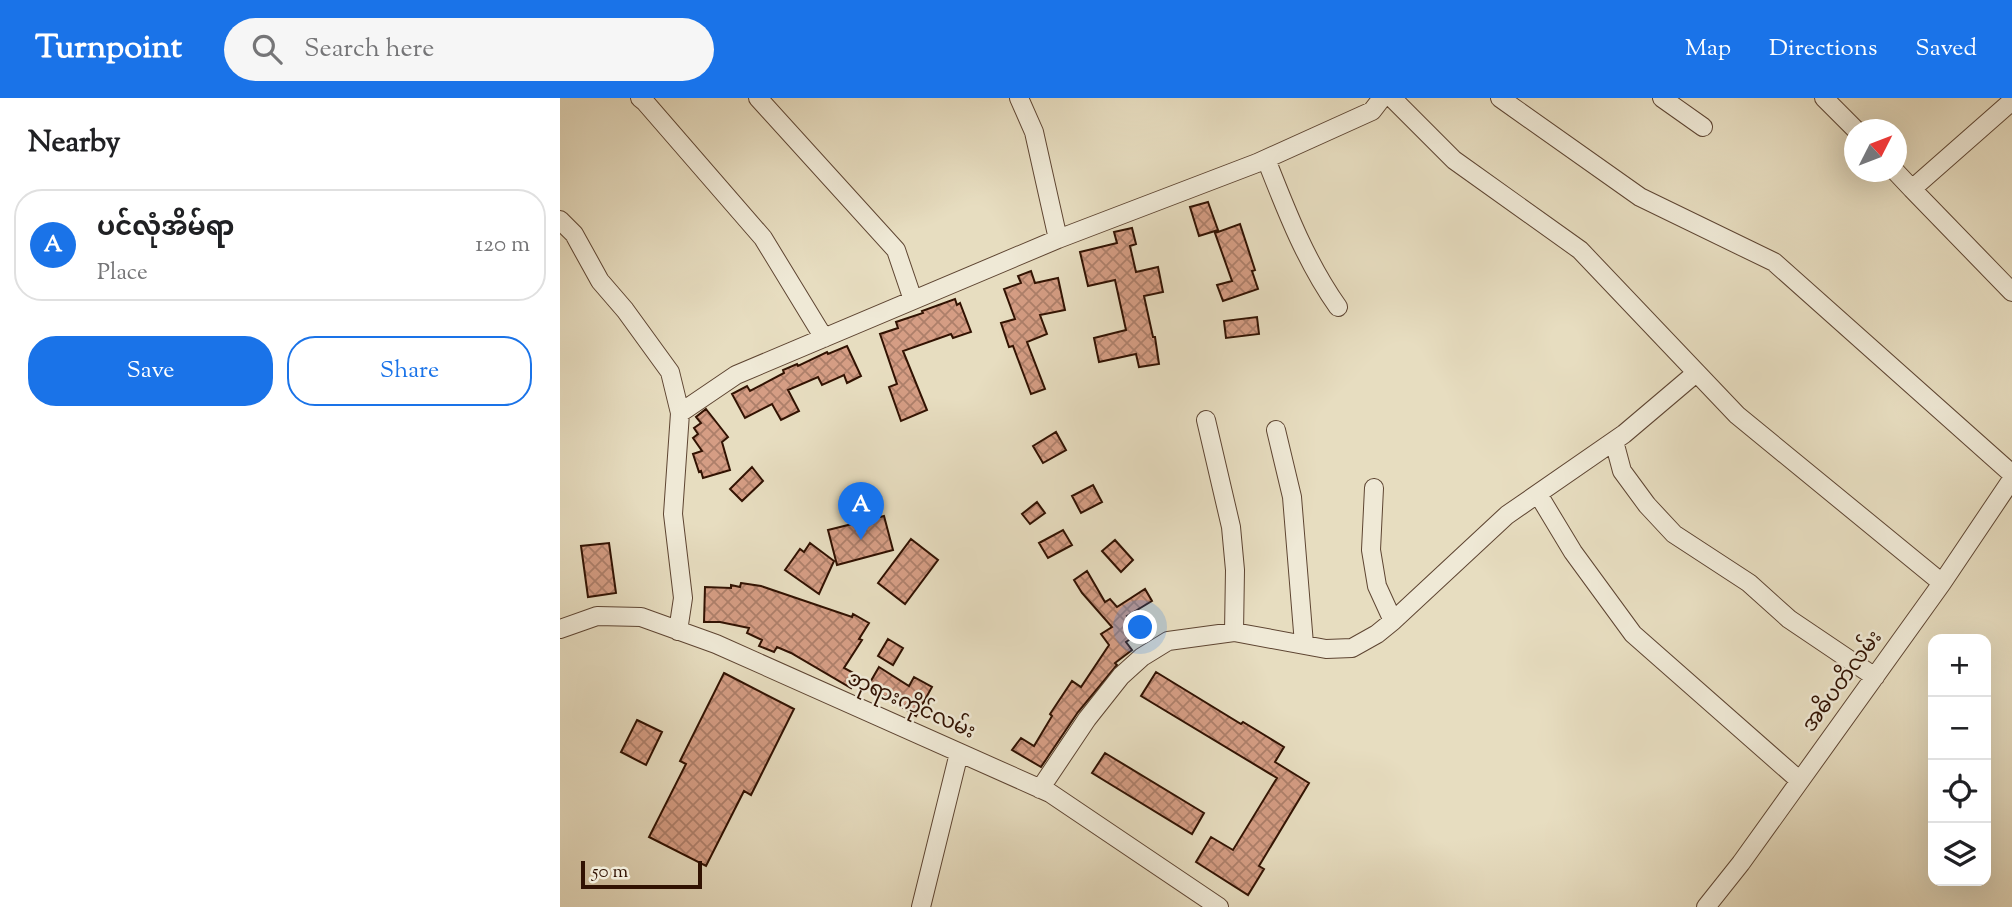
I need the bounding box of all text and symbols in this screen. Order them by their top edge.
search box [224,18,714,81]
text: Turnpoint [35,25,182,73]
icon: search [248,30,286,68]
text: Search here [304,31,434,68]
text: Map [1685,32,1731,66]
text: Directions [1769,32,1877,66]
text: Saved [1915,32,1977,66]
north arrow [1844,119,1907,182]
text: Nearby [28,122,120,165]
text: ပင်လုံအိမ်ရာ [97,210,234,247]
text: A [44,229,62,262]
text: 120 m [475,229,530,262]
text: Place [97,257,148,290]
button: Save [28,336,273,406]
button: Share [287,336,532,406]
pin: A [838,482,884,540]
your location [1123,610,1157,644]
street label: အဓိပတိလမ်း [1793,623,1890,739]
map controls [1928,634,1991,886]
button: + [1928,634,1991,697]
street label: ဘုရားကိုင်လမ်း [842,662,981,748]
button: − [1928,697,1991,760]
button: locate [1928,760,1991,823]
button: layers [1928,823,1991,886]
scale bar [581,858,702,890]
text: 50 m [592,859,628,886]

